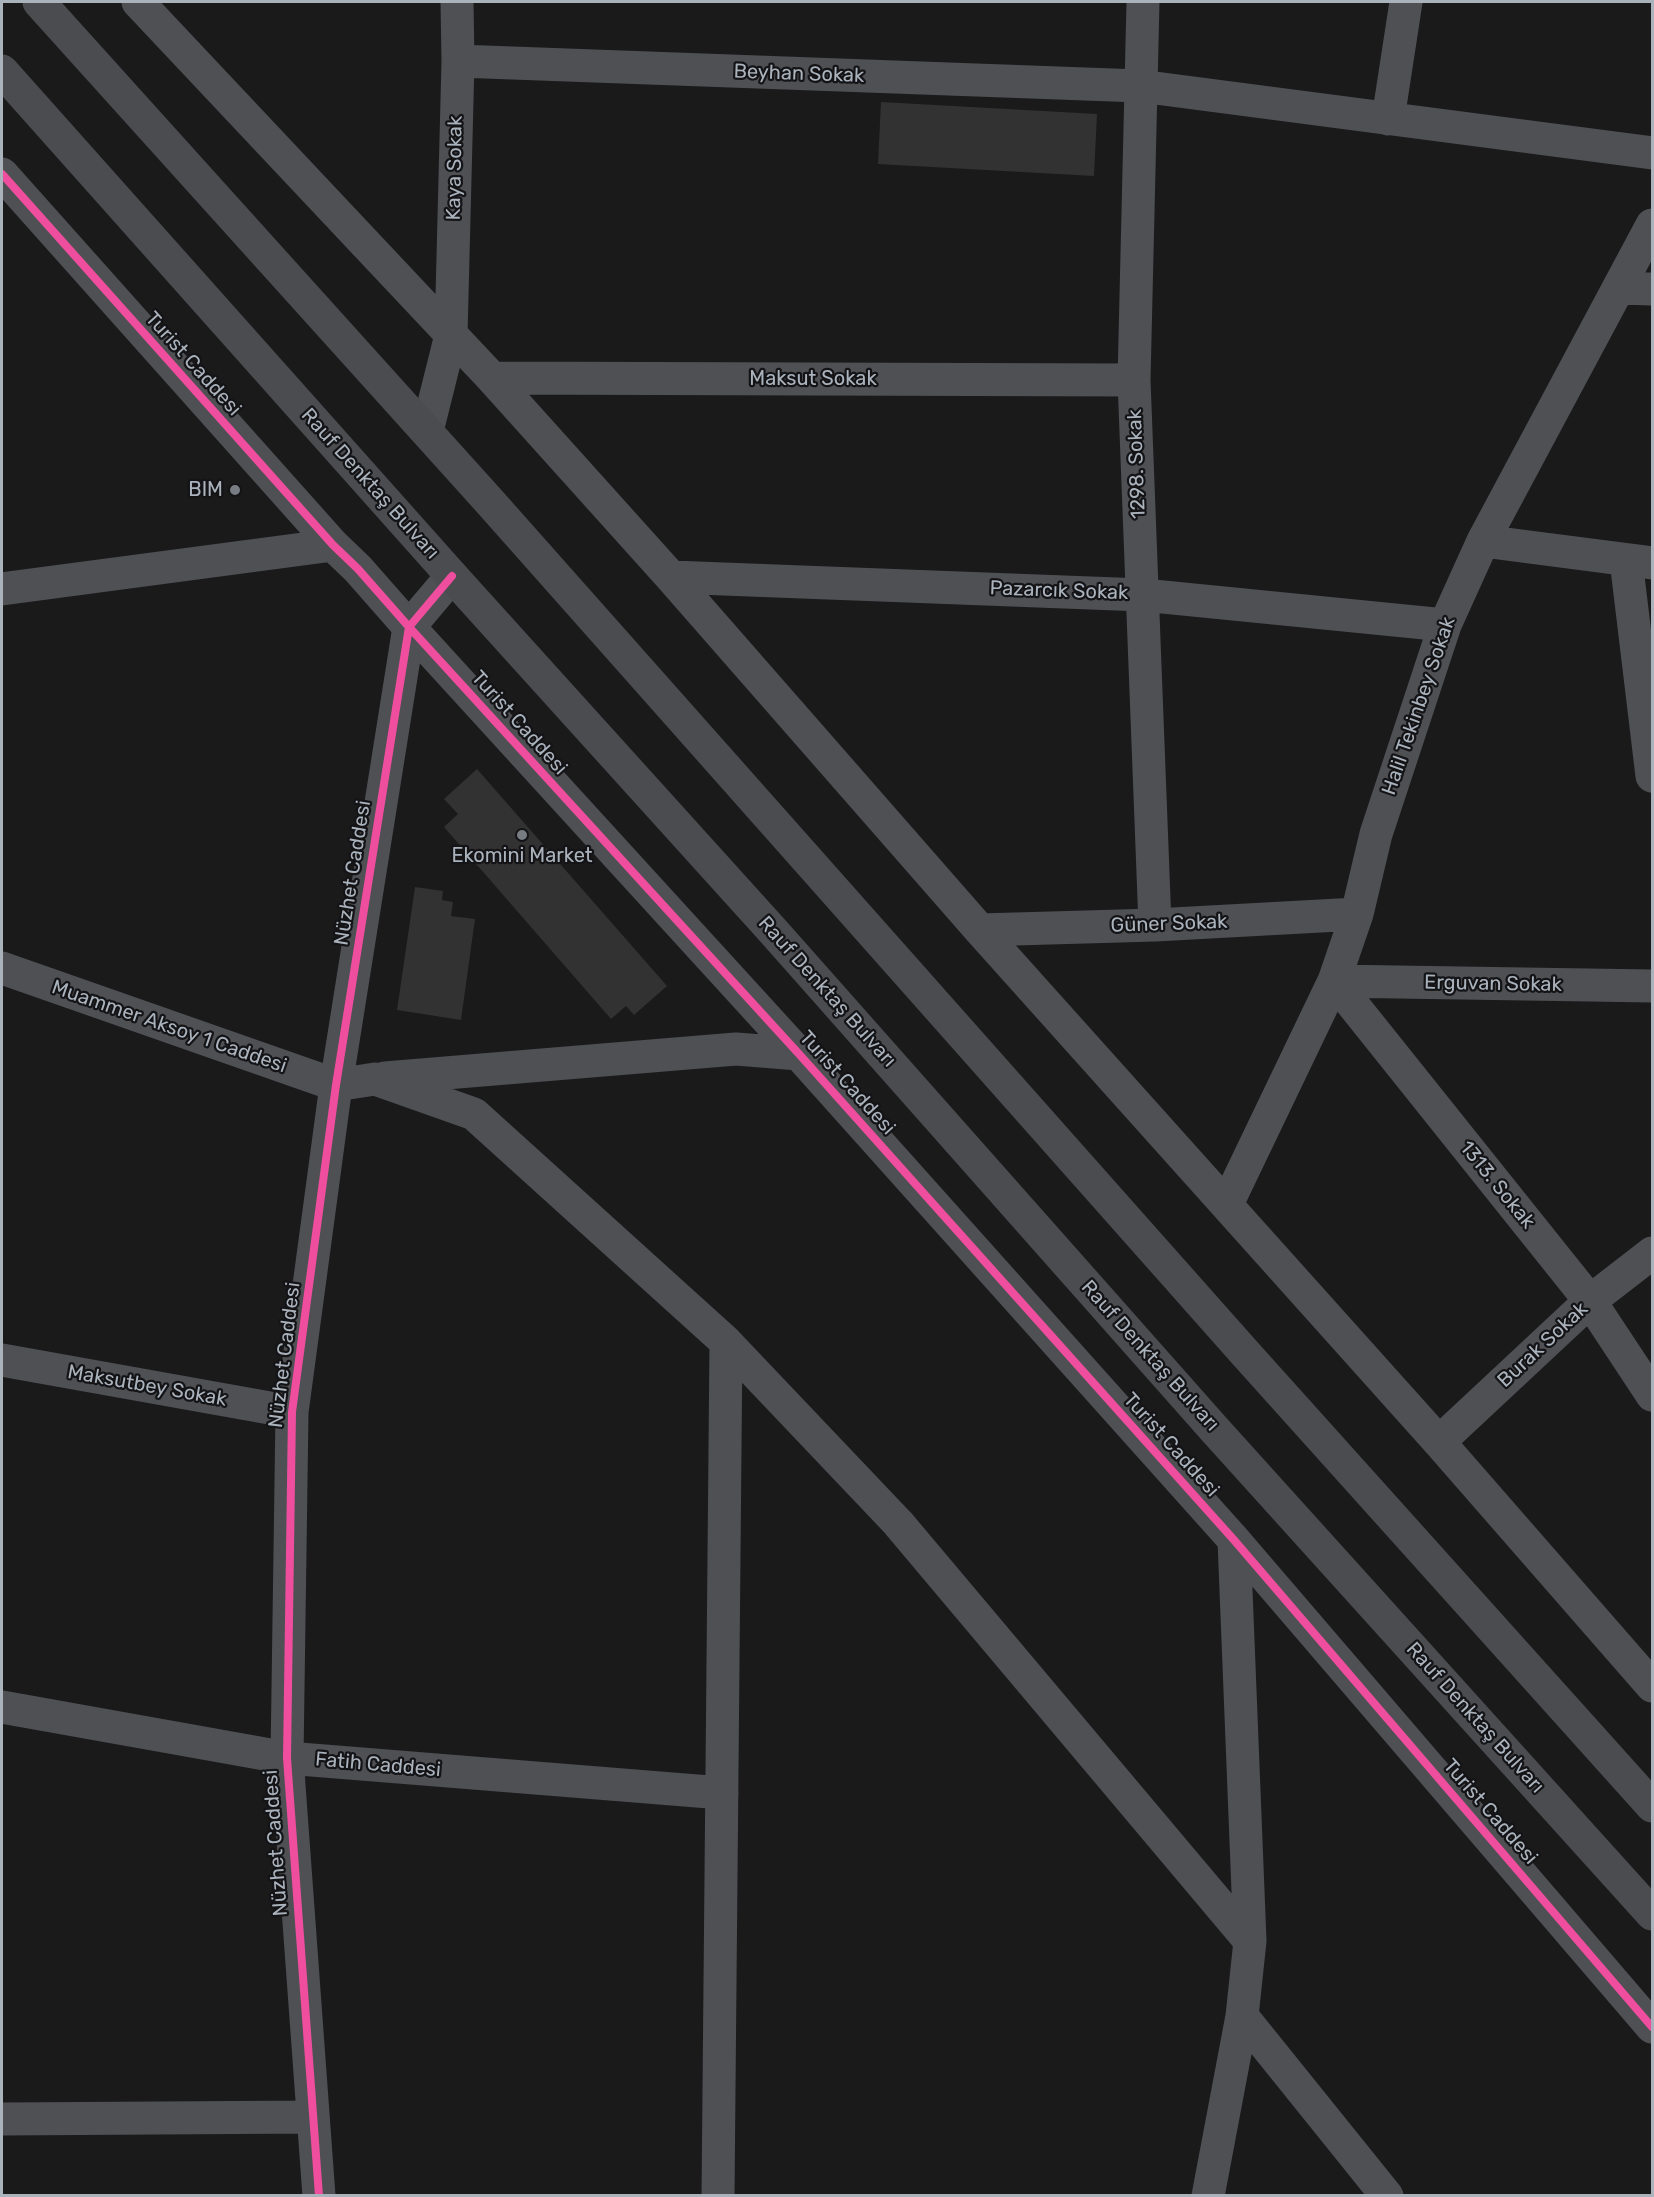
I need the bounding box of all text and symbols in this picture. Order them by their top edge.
street label: Beyhan Sokak [733,60,865,88]
street label: Kaya Sokak [442,115,468,221]
street label: Turist Caddesi [140,307,246,421]
street label: Maksut Sokak [749,367,877,391]
street label: Rauf Denktaş Bulvarı [296,404,444,564]
street label: 1298. Sokak [1123,409,1151,519]
place label: BIM [188,478,223,502]
marker: BIM [228,483,242,497]
street label: Pazarcık Sokak [989,577,1129,605]
street label: Halil Tekinbey Sokak [1377,614,1461,798]
street label: Turist Caddesi [466,666,572,780]
street label: Nüzhet Caddesi [330,799,376,947]
marker: Ekomini Market [515,828,529,842]
place label: Ekomini Market [451,844,593,868]
street label: Güner Sokak [1110,910,1228,938]
street label: Rauf Denktaş Bulvarı [753,912,901,1072]
street label: Erguvan Sokak [1424,971,1562,997]
street label: Muammer Aksoy 1 Caddesi [48,975,290,1079]
street label: Turist Caddesi [794,1026,900,1140]
street label: 1313. Sokak [1454,1136,1540,1234]
street label: Rauf Denktaş Bulvarı [1076,1276,1224,1436]
street label: Nüzhet Caddesi [264,1281,306,1429]
street label: Burak Sokak [1493,1297,1593,1393]
street label: Maksutbey Sokak [66,1360,228,1412]
street label: Turist Caddesi [1118,1388,1224,1502]
street label: Rauf Denktaş Bulvarı [1401,1638,1549,1798]
street label: Fatih Caddesi [314,1748,442,1782]
street label: Turist Caddesi [1438,1754,1542,1870]
street label: Nüzhet Caddesi [259,1769,293,1917]

